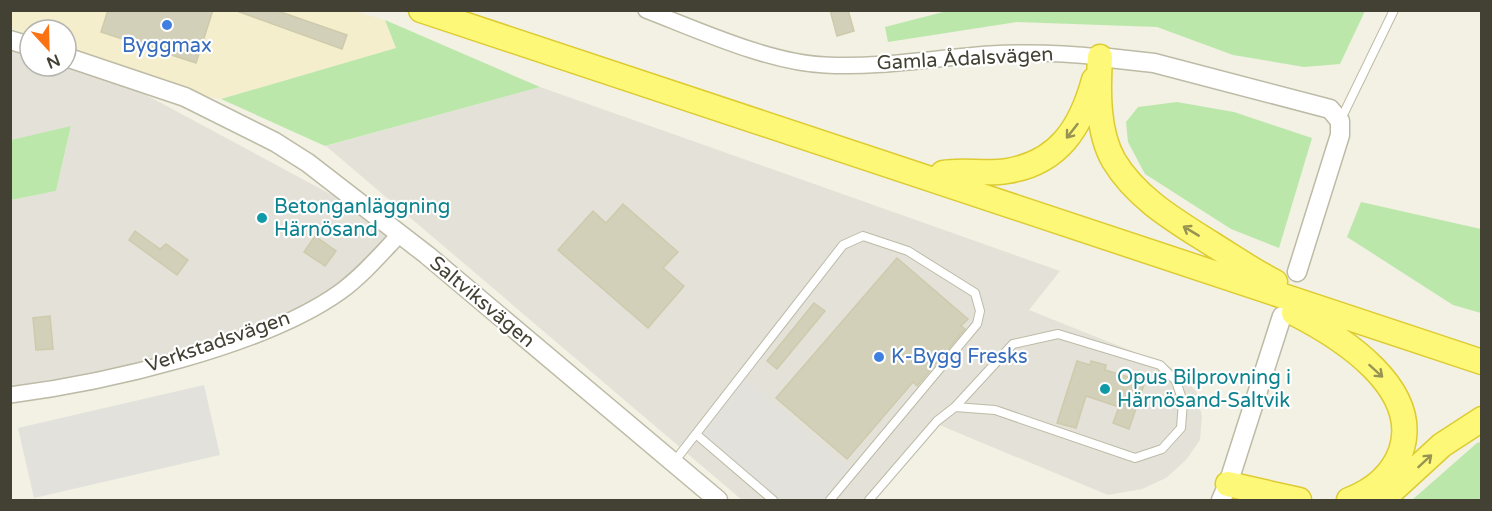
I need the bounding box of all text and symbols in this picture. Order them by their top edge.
north arrow [18,18,78,78]
marker: Byggmax [160,18,174,32]
place label: Byggmax [122,34,212,58]
street label: Gamla Ådalsvägen [876,41,1054,76]
text: N [44,49,63,73]
one-way arrow [1066,123,1079,139]
place label: Betonganläggning Härnösand [274,195,450,242]
marker: Betonganläggning Härnösand [255,211,269,225]
one-way arrow [1183,225,1200,237]
street label: Saltviksvägen [425,251,539,353]
street label: Verkstadsvägen [143,306,293,378]
place label: K-Bygg Fresks [891,345,1028,369]
marker: K-Bygg Fresks [872,350,886,364]
one-way arrow [1368,364,1383,378]
place label: Opus Bilprovning i Härnösand-Saltvik [1117,366,1291,413]
marker: Opus Bilprovning i Härnösand-Saltvik [1098,382,1112,396]
one-way arrow [1417,454,1432,468]

